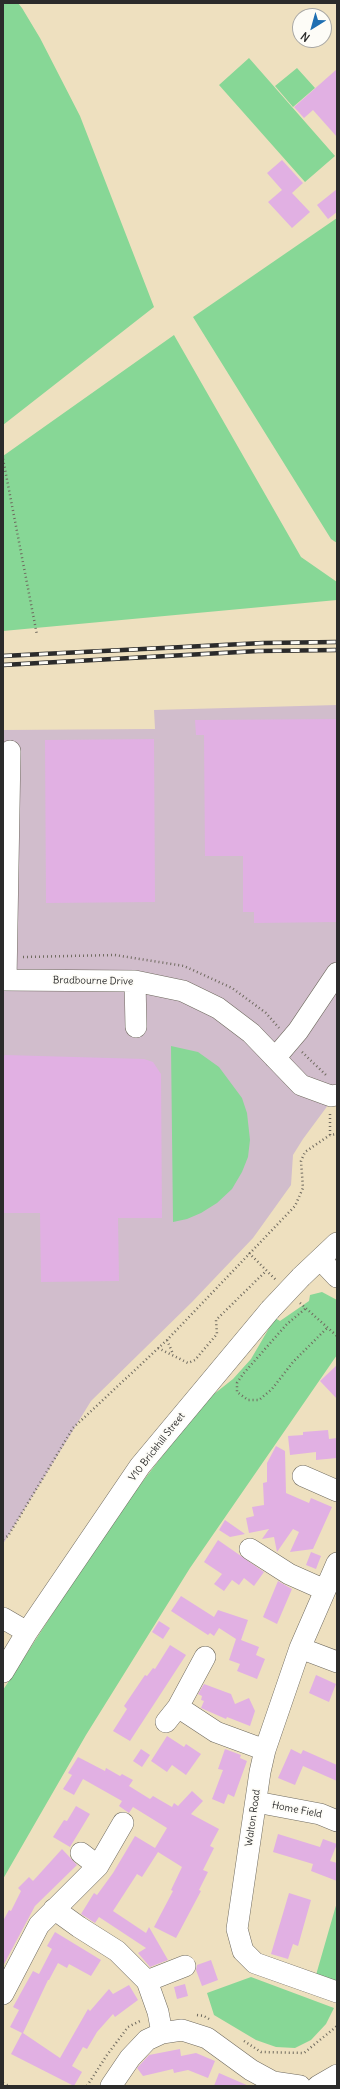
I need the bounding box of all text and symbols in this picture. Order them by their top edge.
north arrow [292,8,332,48]
text: N [298,29,313,45]
street label: Bradbourne Drive [53,974,133,988]
street label: V10 Brickhill Street [126,1410,188,1484]
street label: Walton Road [243,1789,263,1847]
street label: Home Field [271,1799,323,1821]

